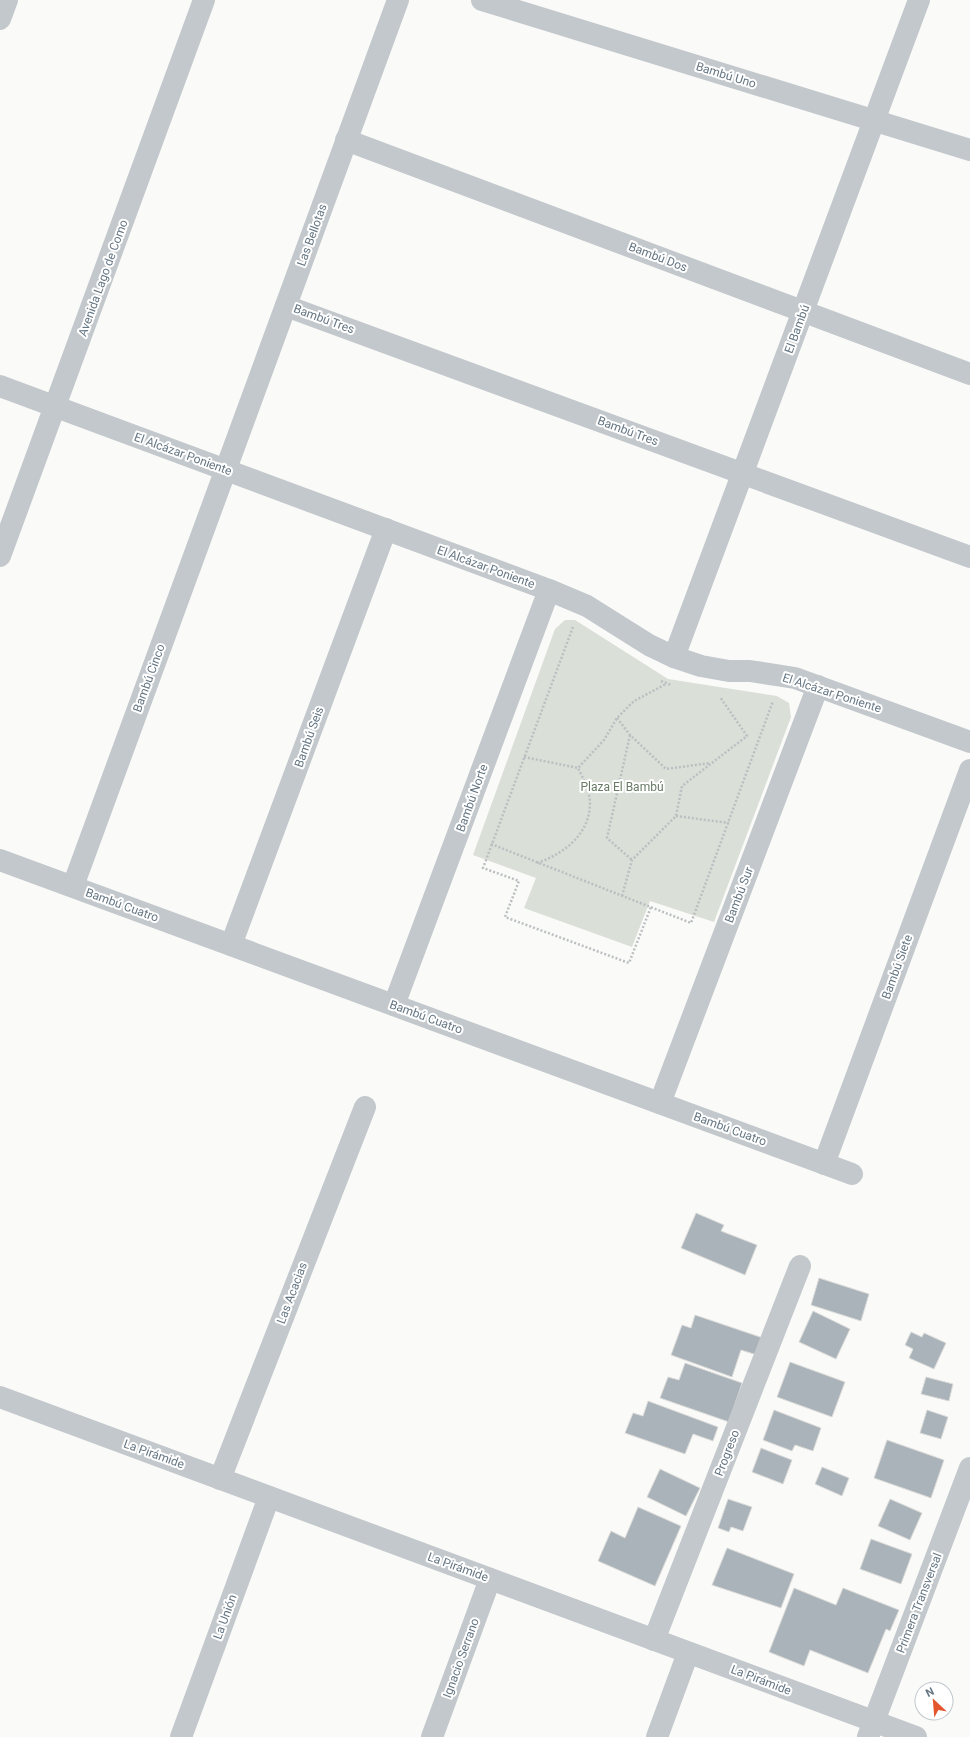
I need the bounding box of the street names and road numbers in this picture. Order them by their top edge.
street label: Bambú Uno [694,59,758,91]
street label: Las Bellotas [294,202,330,268]
street label: Avenida Lago de Como [75,218,131,338]
street label: Bambú Dos [627,239,689,275]
street label: Bambú Tres [292,302,356,336]
street label: El Bambú [782,303,812,355]
street label: Bambú Tres [596,414,660,448]
street label: El Alcázar Poniente [132,430,234,478]
street label: El Alcázar Poniente [435,543,537,591]
street label: Bambú Cinco [130,642,168,714]
street label: El Alcázar Poniente [781,670,883,716]
street label: Bambú Seis [292,705,326,769]
street label: Bambú Norte [453,762,491,834]
street label: Bambú Sur [722,865,756,925]
street label: Bambú Cuatro [84,885,160,925]
street label: Bambú Siete [879,933,915,1001]
street label: Bambú Cuatro [388,997,464,1037]
street label: Bambú Cuatro [692,1109,768,1149]
street label: Las Acacias [274,1260,310,1326]
street label: Progreso [712,1428,742,1478]
street label: La Pirámide [122,1437,186,1471]
street label: La Pirámide [426,1550,490,1584]
street label: Primera Transversal [893,1551,945,1655]
street label: La Unión [210,1593,240,1641]
street label: Ignacio Serrano [440,1616,482,1700]
street label: La Pirámide [729,1662,793,1698]

